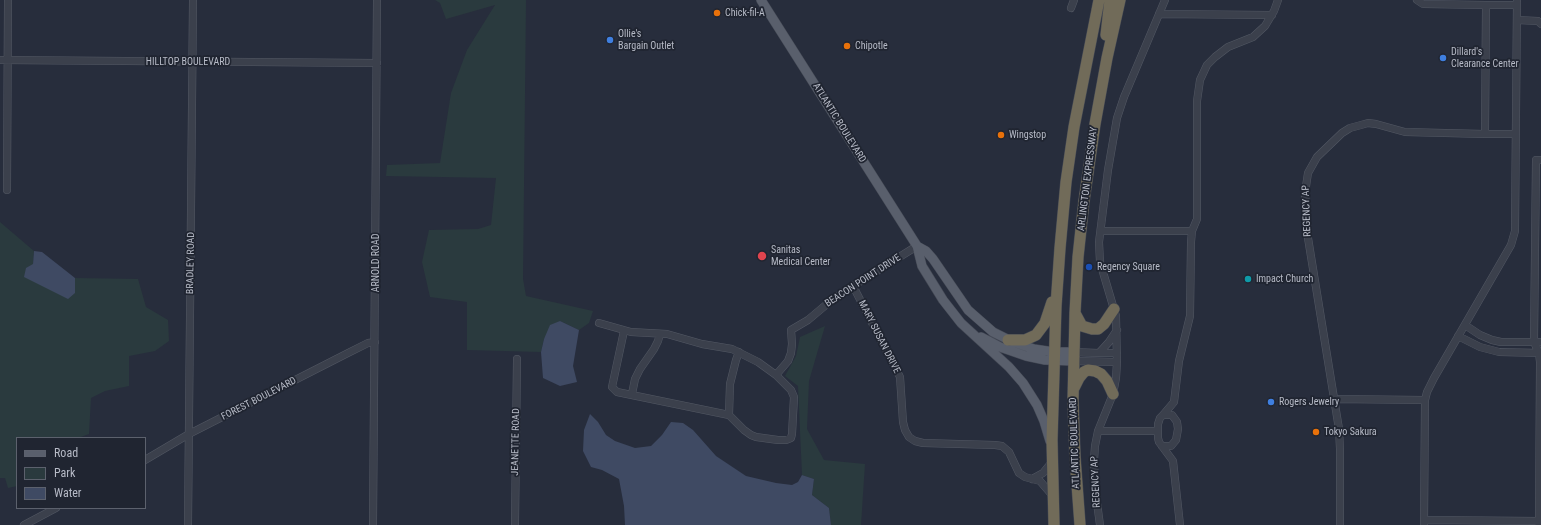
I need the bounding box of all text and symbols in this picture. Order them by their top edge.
place label: Chick-fil-A [725,7,765,19]
marker: Chick-fil-A [712,8,722,18]
place label: Ollie's Bargain Outlet [618,28,674,52]
marker: Ollie's Bargain Outlet [605,35,615,45]
place label: Chipotle [855,40,888,52]
marker: Chipotle [842,41,852,51]
place label: Dillard's Clearance Center [1451,46,1518,70]
marker: Dillard's Clearance Center [1438,53,1448,63]
street label: HILLTOP BOULEVARD [146,56,230,68]
street label: ATLANTIC BOULEVARD [810,81,868,165]
street label: ARLINGTON EXPRESSWAY [1076,126,1100,232]
place label: Wingstop [1009,129,1046,141]
marker: Wingstop [996,130,1006,140]
street label: REGENCY AP [1300,185,1314,237]
street label: BRADLEY ROAD [184,232,198,294]
street label: ARNOLD ROAD [370,234,382,292]
place label: Sanitas Medical Center [771,244,830,268]
marker: Sanitas Medical Center [756,250,768,262]
street label: BEACON POINT DRIVE [823,252,903,310]
place label: Regency Square [1097,261,1160,273]
marker: Regency Square [1084,262,1094,272]
place label: Impact Church [1256,273,1313,285]
marker: Impact Church [1243,274,1253,284]
street label: MARY SUSAN DRIVE [855,298,903,376]
street label: FOREST BOULEVARD [219,375,299,423]
place label: Rogers Jewelry [1279,396,1339,408]
street label: ATLANTIC BOULEVARD [1067,397,1083,489]
marker: Rogers Jewelry [1266,397,1276,407]
street label: JEANETTE ROAD [509,408,523,476]
place label: Tokyo Sakura [1324,426,1377,438]
marker: Tokyo Sakura [1311,427,1321,437]
legend [16,437,146,509]
text: Road [54,446,78,460]
street label: REGENCY AP [1089,456,1103,508]
text: Park [54,466,75,480]
text: Water [54,486,82,500]

